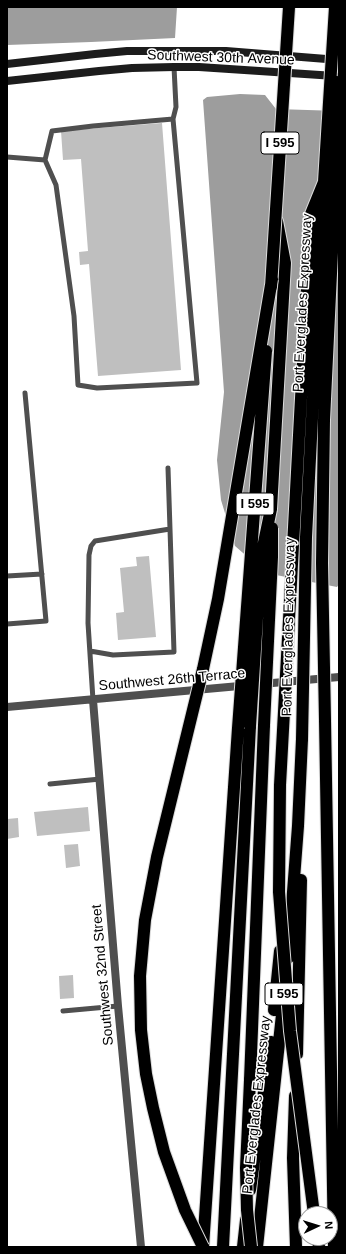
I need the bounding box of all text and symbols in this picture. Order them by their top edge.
street label: Southwest 30th Avenue [147,47,295,69]
road number: I 595 [261,132,299,154]
street label: Port Everglades Expressway [290,213,316,393]
road number: I 595 [236,493,274,515]
street label: Port Everglades Expressway [279,537,299,717]
street label: Southwest 26th Terrace [98,665,246,695]
street label: Southwest 32nd Street [88,904,118,1046]
road number: I 595 [265,983,303,1005]
street label: Port Everglades Expressway [239,1015,275,1195]
north arrow [298,1206,338,1246]
text: N [323,1221,335,1230]

